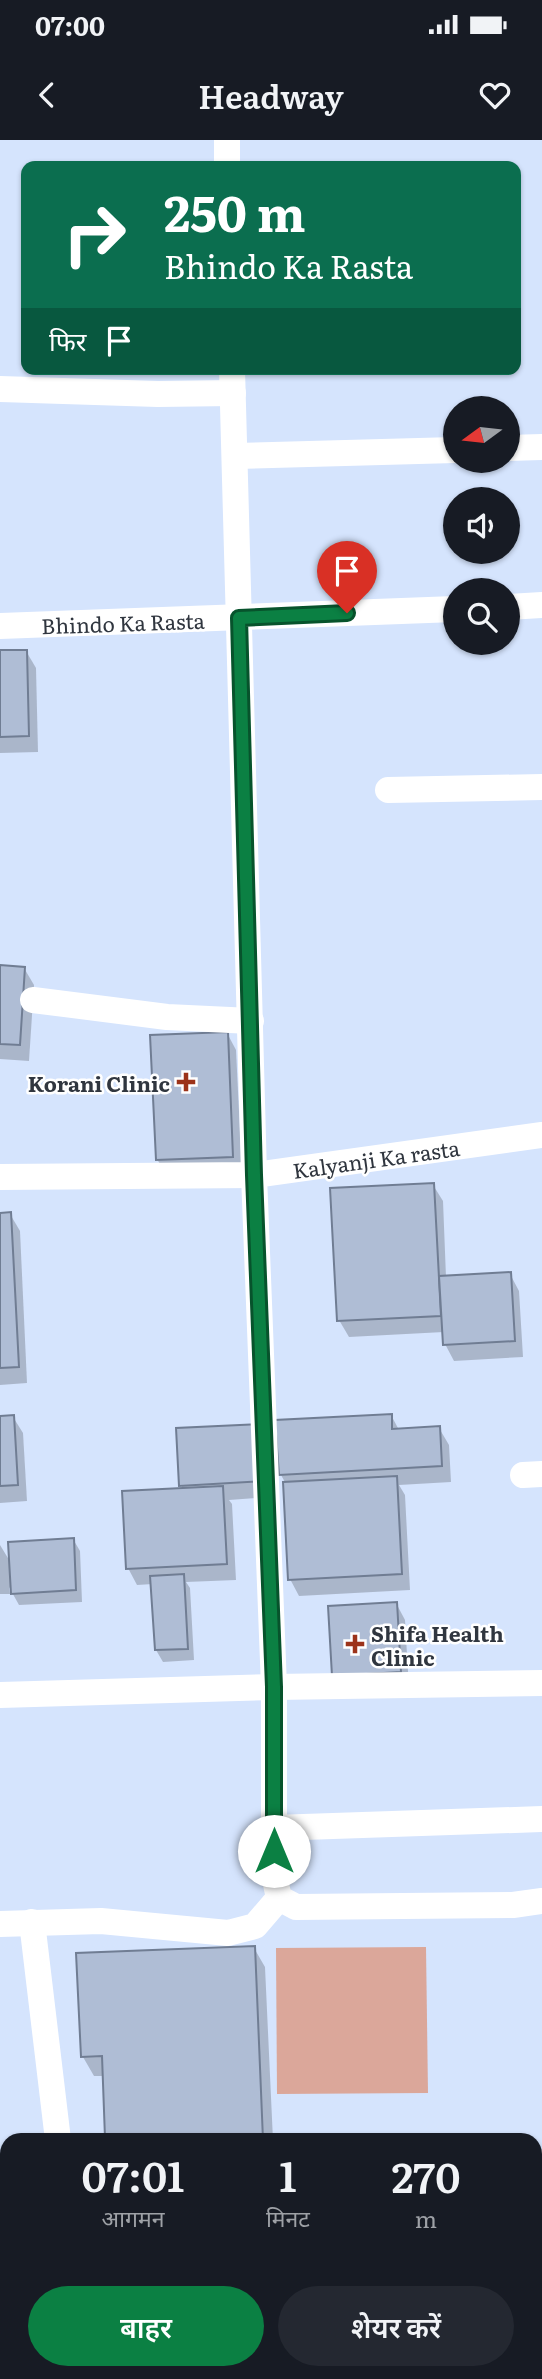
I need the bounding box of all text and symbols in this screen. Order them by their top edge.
text: 07:00 [35,5,105,44]
text: Headway [198,71,344,119]
icon: back [28,76,66,114]
icon: heart [476,76,514,114]
text: 250 m [164,174,306,247]
icon: right [49,189,140,280]
text: Bhindo Ka Rasta [164,241,413,289]
text: फिर [49,320,86,359]
icon: arrive [100,322,138,360]
north arrow [443,396,520,472]
map controls [443,396,520,655]
button: sound [443,487,520,564]
pin [317,541,377,613]
icon: arrive [328,552,366,590]
button: search [443,578,520,655]
street label: Bhindo Ka Rasta [41,604,206,640]
place label: Korani Clinic [28,1067,170,1098]
marker: Korani Clinic [176,1072,196,1092]
street label: Kalyanji Ka rasta [291,1131,462,1185]
place label: Shifa Health Clinic [371,1617,504,1672]
marker: Shifa Health Clinic [345,1634,365,1654]
position arrow [237,1814,311,1888]
text: 07:01 [82,2143,184,2205]
text: 1 [279,2143,297,2205]
text: 270 [391,2144,460,2206]
text: आगमन [101,2200,164,2234]
text: मिनट [266,2200,310,2234]
text: m [415,2201,437,2235]
button: बाहर [28,2286,264,2366]
button: शेयर करें [278,2286,514,2366]

